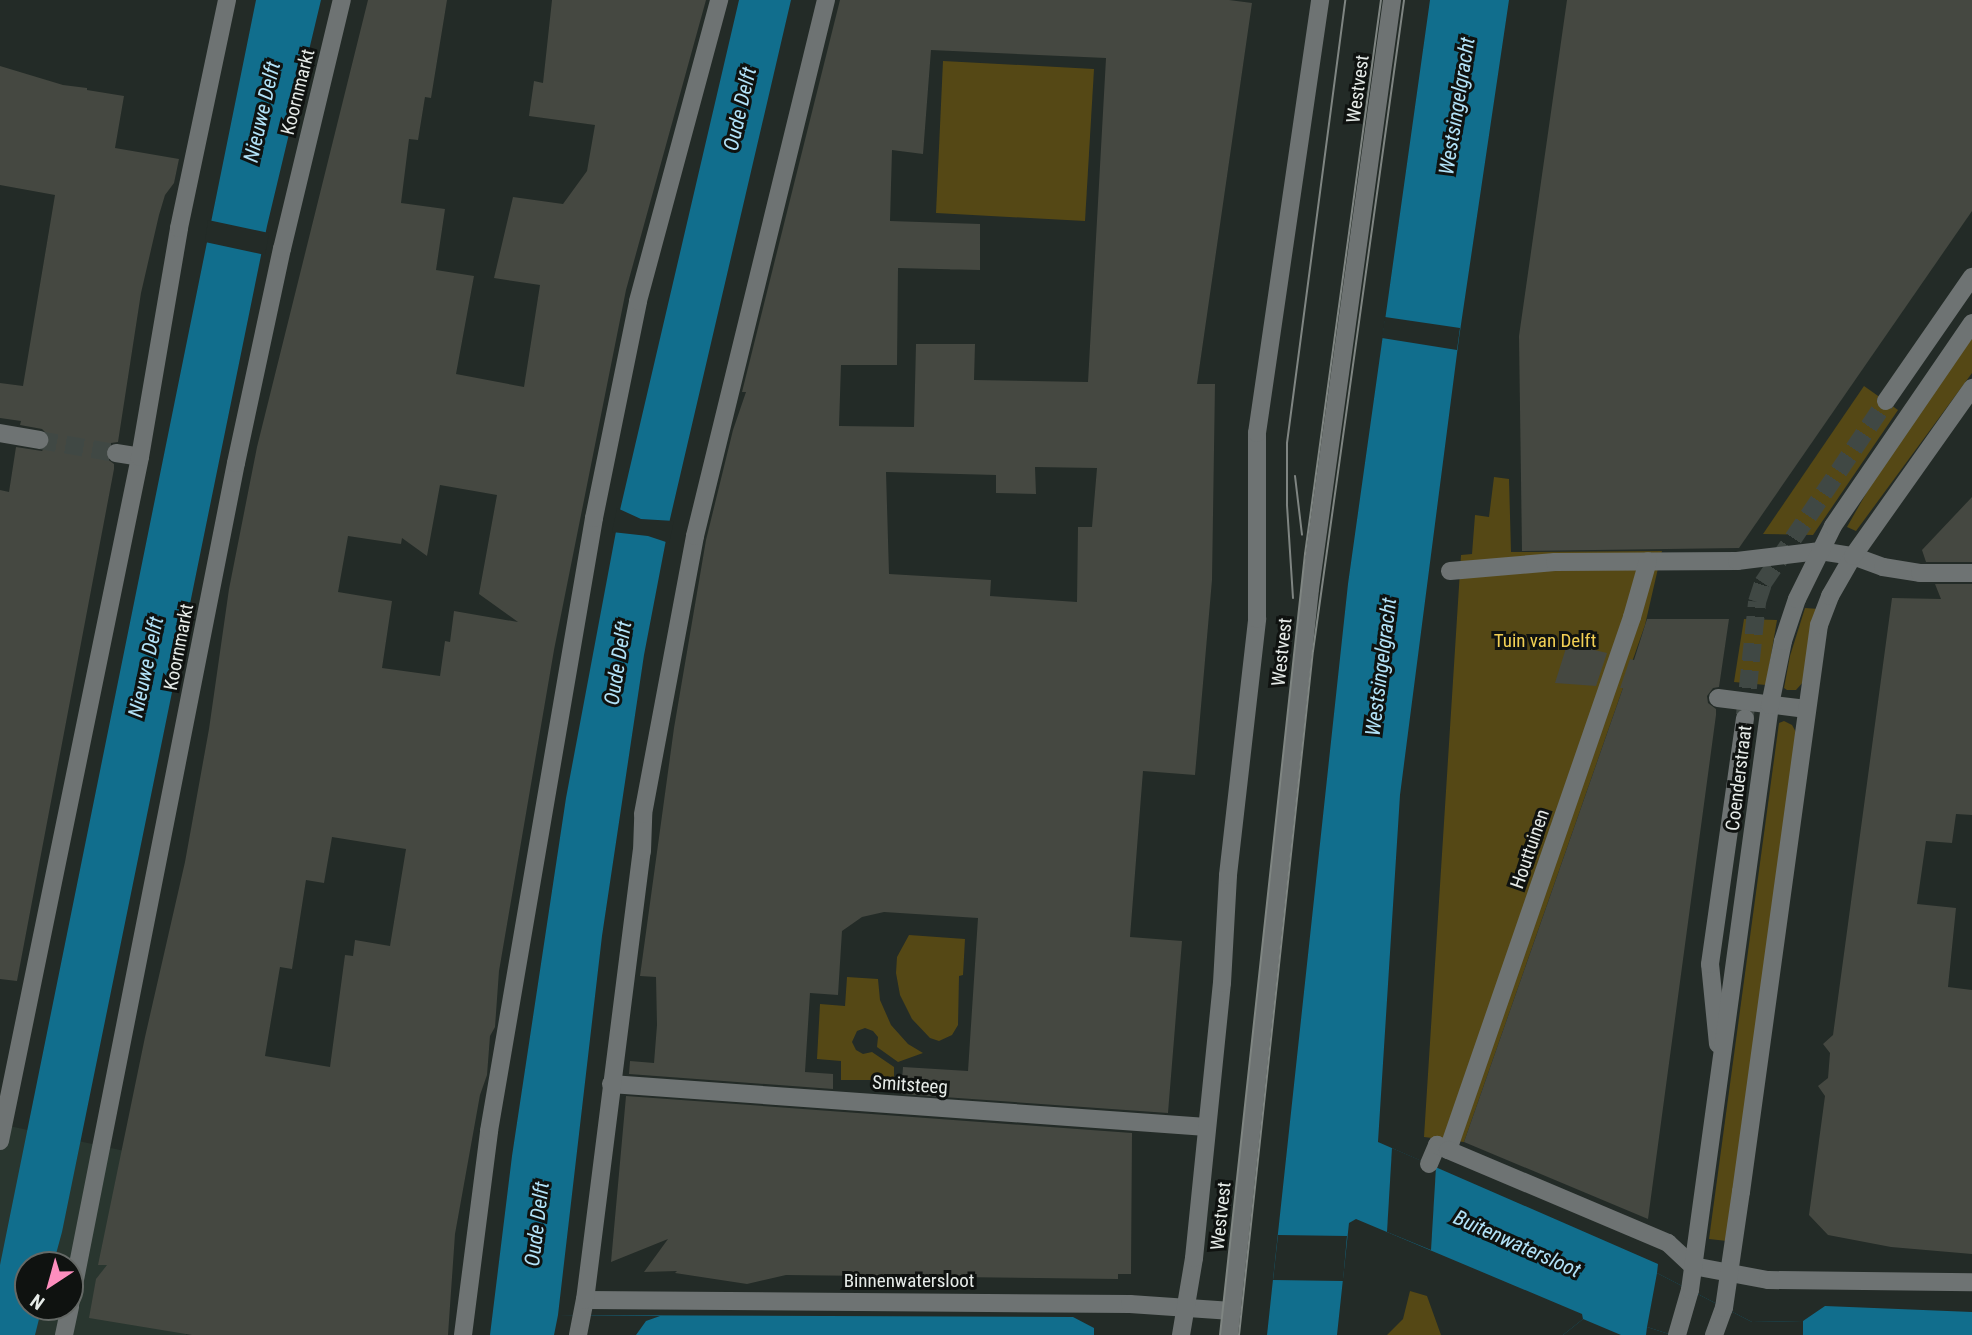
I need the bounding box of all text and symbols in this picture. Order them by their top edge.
water label: Westsingelgracht [1434,35,1480,177]
street label: Koornmarkt [276,47,320,137]
street label: Westvest [1342,53,1374,125]
water label: Nieuwe Delft [238,59,286,165]
water label: Oude Delft [718,65,762,153]
water label: Westsingelgracht [1360,596,1402,738]
street label: Koornmarkt [159,602,199,692]
water label: Nieuwe Delft [123,614,169,720]
street label: Westvest [1267,617,1297,687]
water label: Oude Delft [599,619,637,707]
park label: Tuin van Delft [1494,630,1596,652]
street label: Coenderstraat [1721,724,1757,832]
street label: Houttuinen [1506,806,1554,892]
street label: Smitsteeg [871,1071,949,1099]
water label: Oude Delft [519,1180,555,1268]
street label: Westvest [1206,1181,1236,1251]
water label: Buitenwatersloot [1450,1205,1584,1283]
north arrow [14,1251,84,1321]
street label: Binnenwatersloot [844,1270,974,1292]
text: N [26,1289,49,1315]

